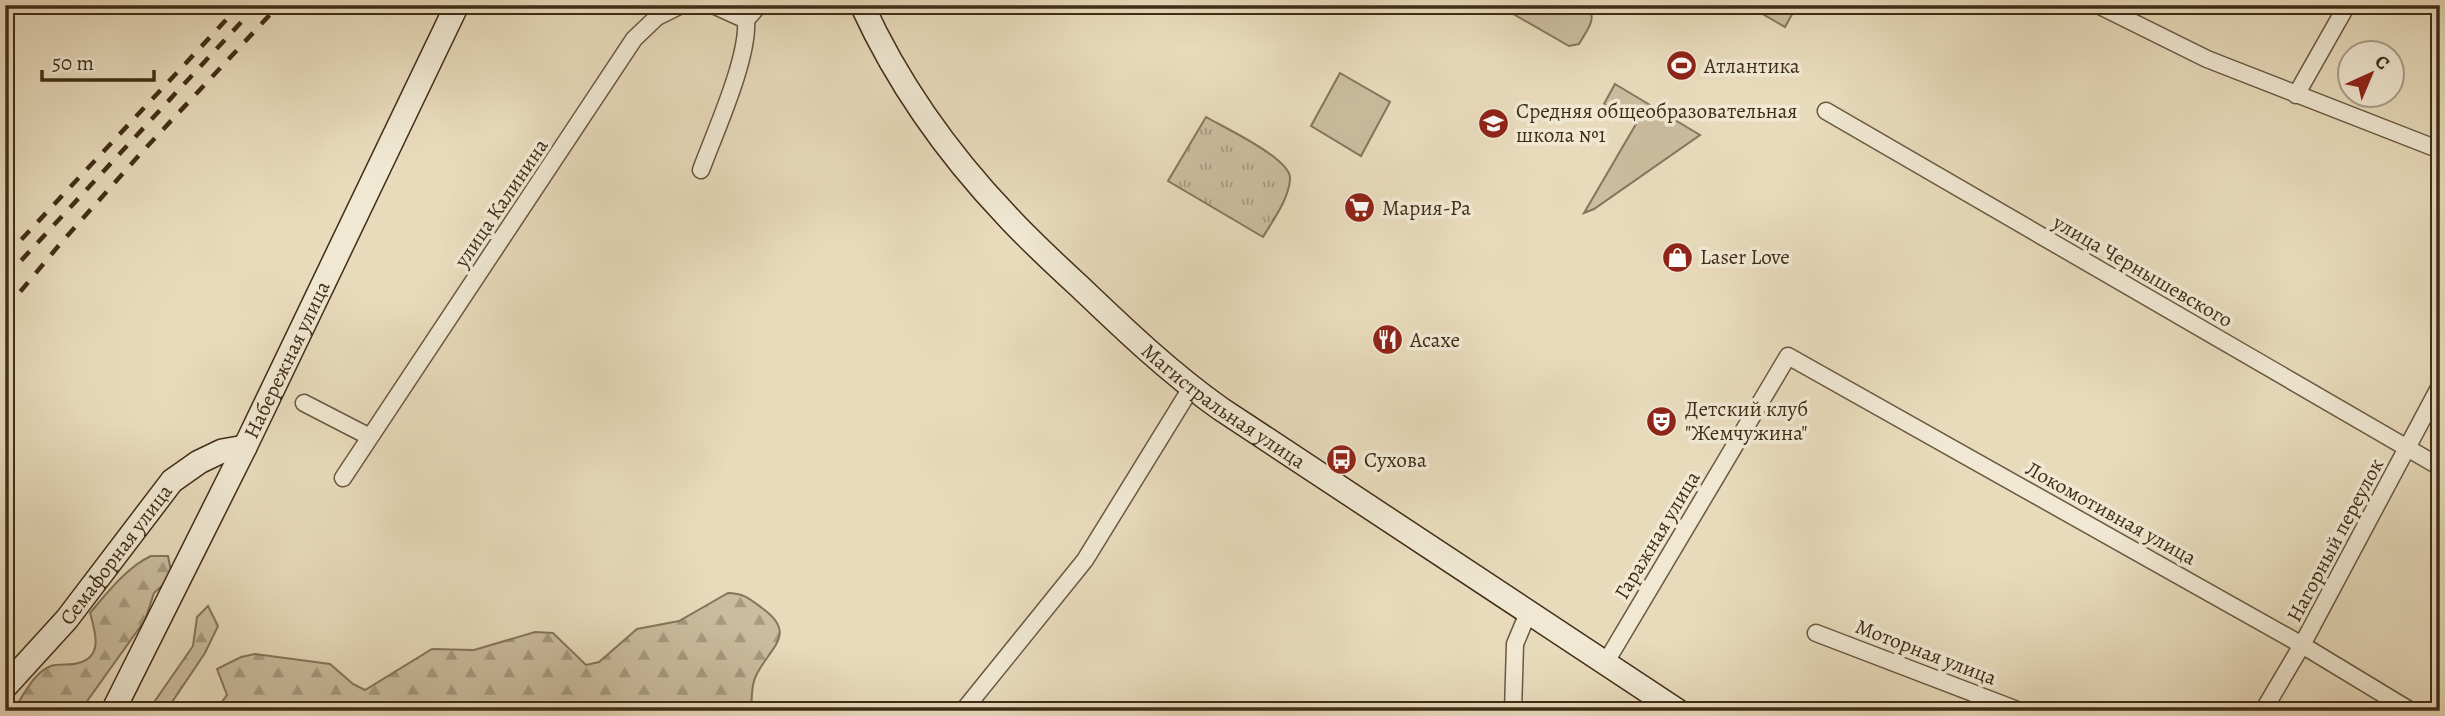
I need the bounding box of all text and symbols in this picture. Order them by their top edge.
scale bar [42,38,154,82]
north arrow [2336,38,2406,108]
text: 50 m [52,49,94,77]
sports icon: Атлантика [1664,49,1698,83]
text: С [2369,49,2395,76]
place label: Атлантика [1703,52,1800,80]
place label: Средняя общеобразовательная школа №1 [1516,97,1797,149]
school or university icon: Средняя общеобразовательная школа №1 [1476,106,1510,140]
street label: улица Калинина [447,133,555,274]
supermarket icon: Мария-Ра [1342,191,1376,225]
place label: Мария-Ра [1382,194,1471,222]
street label: улица Чернышевского [2047,208,2238,334]
shop icon: Laser Love [1660,240,1694,274]
place label: Laser Love [1700,243,1790,271]
street label: Набережная улица [237,276,337,443]
restaurant icon: Асахе [1370,323,1404,357]
place label: Асахе [1409,326,1460,354]
street label: Магистральная улица [1135,337,1311,475]
place label: Детский клуб "Жемчужина" [1685,395,1808,447]
theatre icon: Детский клуб "Жемчужина" [1645,404,1679,438]
bus stop icon: Сухова [1324,443,1358,477]
place label: Сухова [1364,446,1427,474]
street label: Нагорный переулок [2280,453,2390,627]
street label: Локомотивная улица [2021,454,2202,572]
street label: Гаражная улица [1608,465,1707,604]
street label: Семафорная улица [53,478,179,631]
street label: Моторная улица [1852,612,2001,692]

